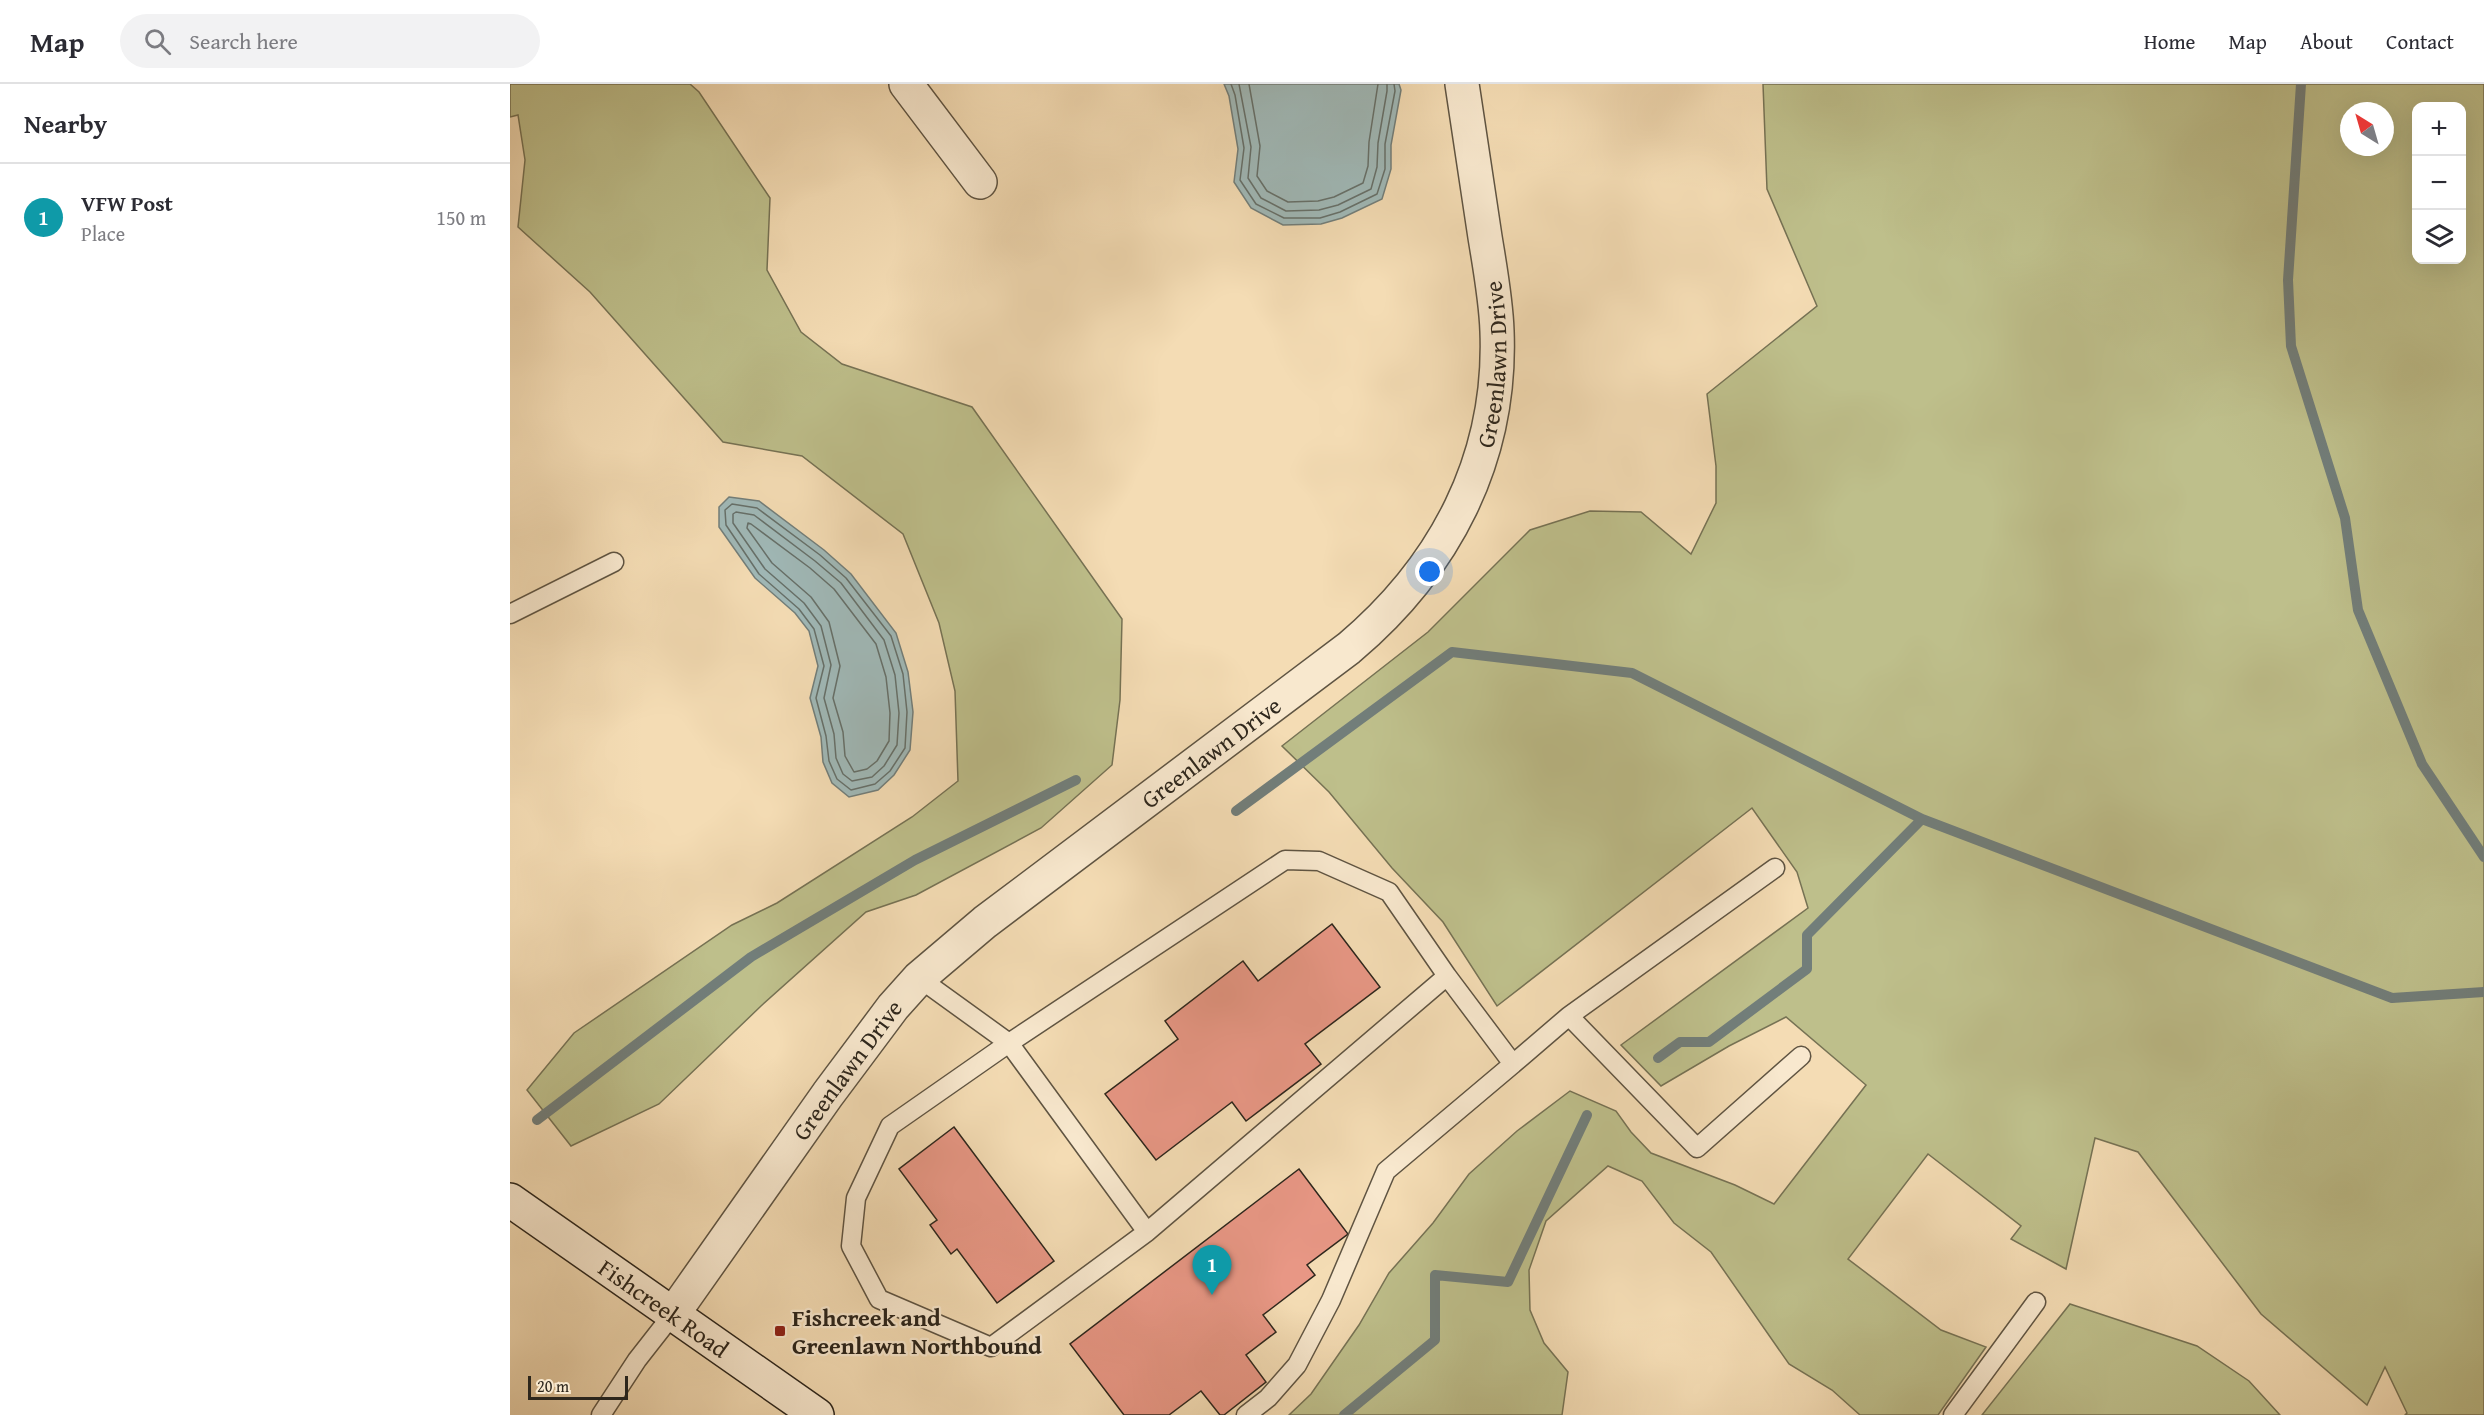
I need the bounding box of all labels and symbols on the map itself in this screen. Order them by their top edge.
north arrow [2340,102,2394,156]
street label: Greenlawn Drive [1467,279,1515,451]
your location [1415,557,1444,586]
street label: Greenlawn Drive [1134,688,1288,816]
street label: Greenlawn Drive [783,991,910,1147]
pin: 1 [1192,1246,1232,1295]
street label: Fishcreek Road [592,1250,736,1366]
place label: Fishcreek and Greenlawn Northbound [792,1300,1042,1363]
marker: Fishcreek and Greenlawn Northbound [773,1324,787,1338]
scale bar [528,1373,628,1400]

